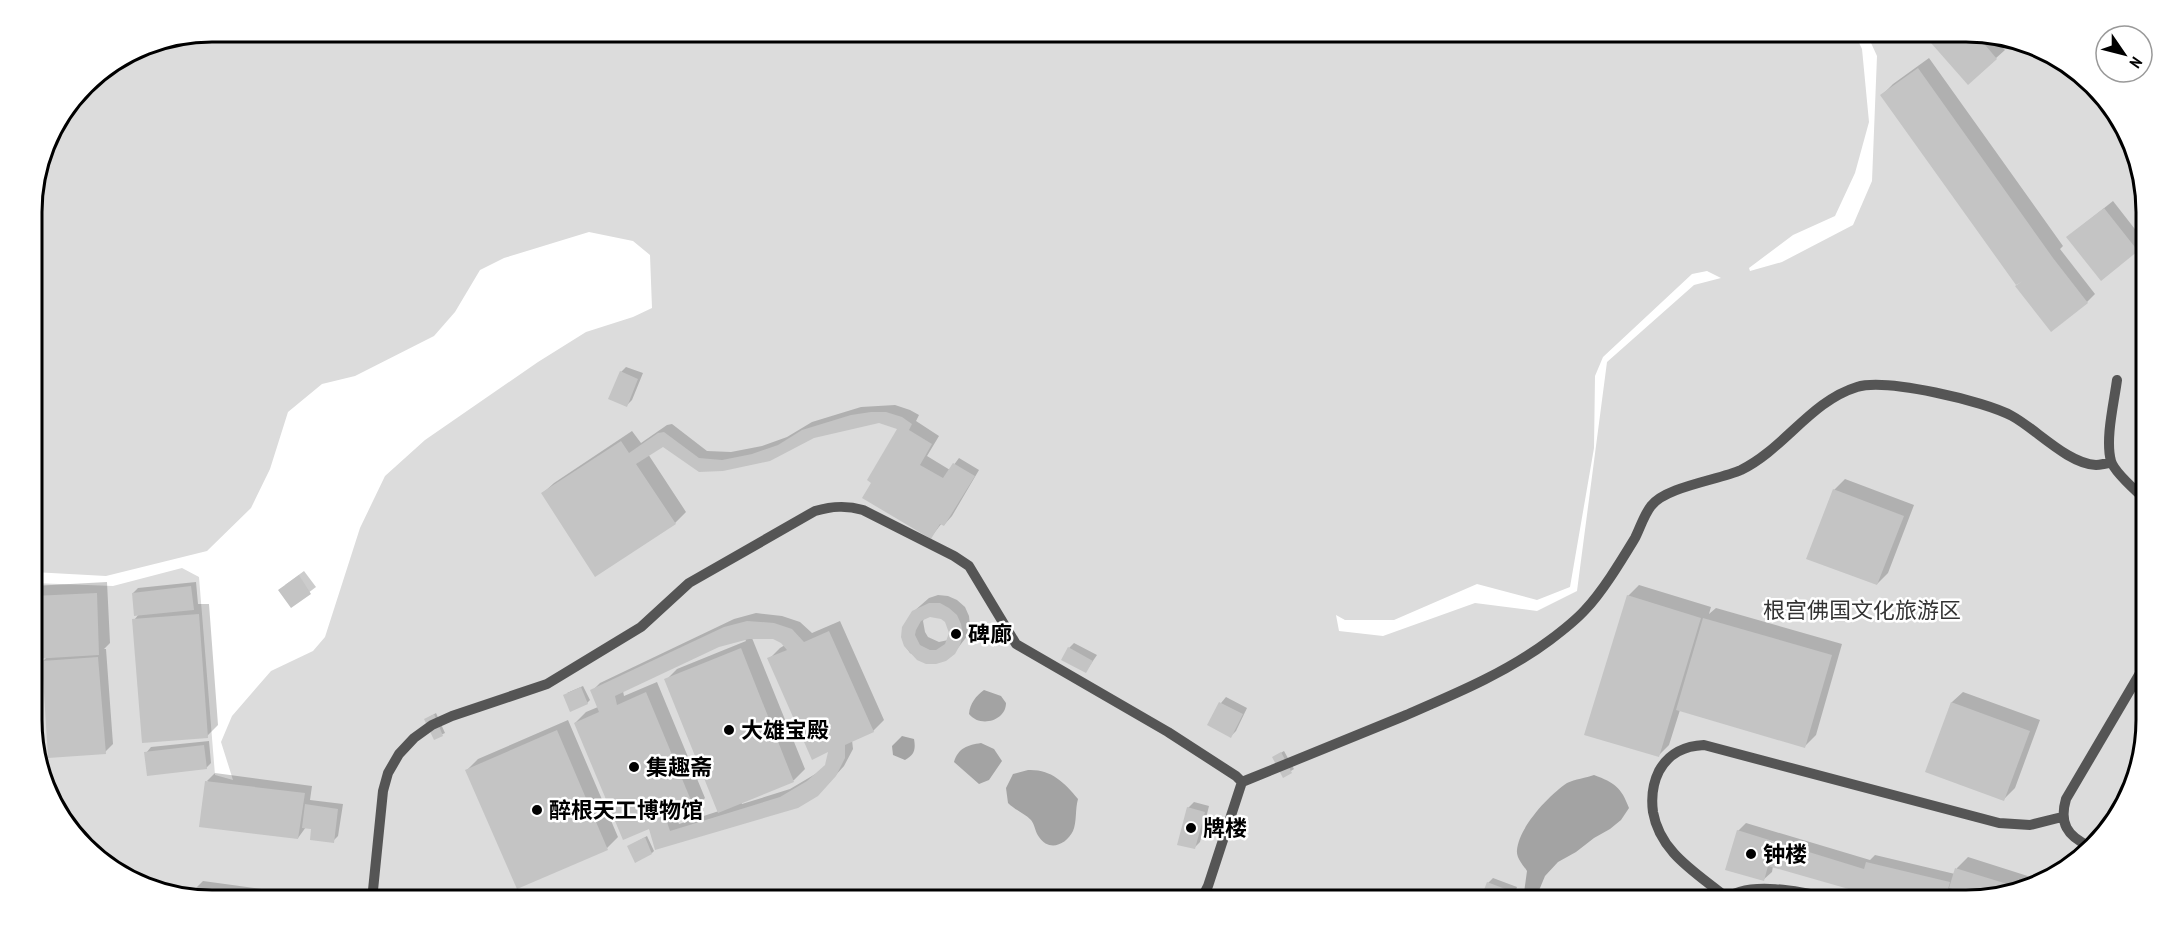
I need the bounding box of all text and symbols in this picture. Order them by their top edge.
north arrow [2094,24,2154,84]
text: N [2126,53,2147,72]
park label: 根宫佛国文化旅游区 [1763,596,1961,624]
place label: 碑廊 [968,620,1012,648]
marker: 碑廊 [949,627,963,641]
place label: 大雄宝殿 [741,716,829,744]
marker: 大雄宝殿 [722,723,736,737]
place label: 集趣斋 [646,753,712,781]
marker: 集趣斋 [627,760,641,774]
place label: 醉根天工博物馆 [549,796,703,824]
marker: 醉根天工博物馆 [530,803,544,817]
place label: 牌楼 [1203,814,1247,842]
marker: 牌楼 [1184,821,1198,835]
place label: 钟楼 [1763,840,1807,868]
marker: 钟楼 [1744,847,1758,861]

